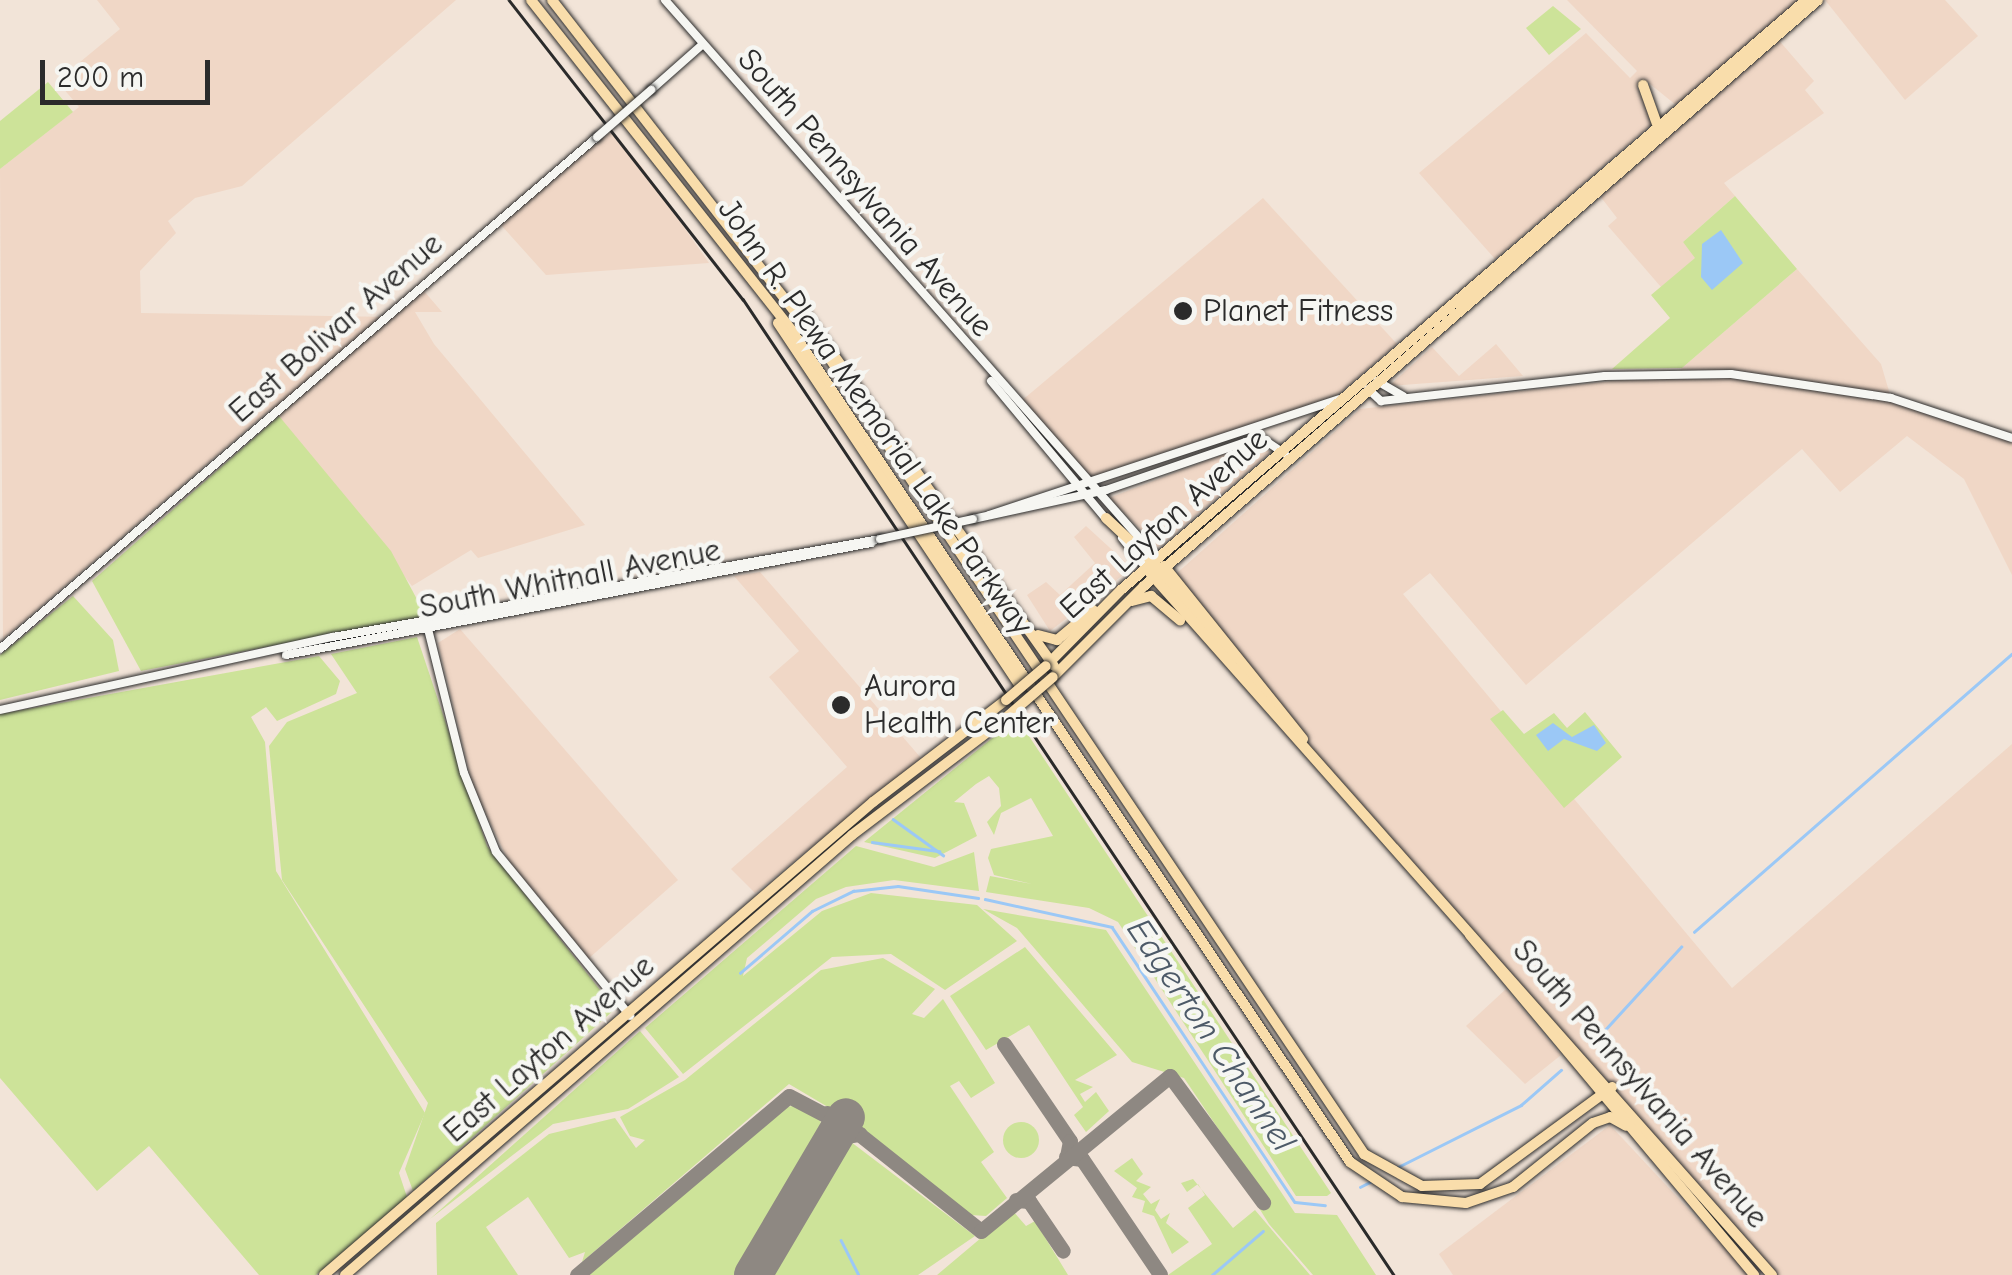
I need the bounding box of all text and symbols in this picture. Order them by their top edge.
scale bar [45,40,215,102]
street label: South Pennsylvania Avenue [729,41,1001,345]
text: 200 m [57,60,144,95]
street label: John R. Plewa Memorial Lake Parkway [709,192,1041,642]
street label: East Bolivar Avenue [221,225,451,431]
place label: Planet Fitness [1203,292,1393,330]
marker: Planet Fitness [1172,300,1194,322]
street label: East Layton Avenue [1052,421,1276,627]
street label: South Whitnall Avenue [416,531,724,627]
place label: Aurora Health Center [864,668,1054,743]
marker: Aurora Health Center [828,692,854,718]
water label: Edgerton Channel [1118,910,1304,1160]
street label: South Pennsylvania Avenue [1504,932,1776,1236]
street label: East Layton Avenue [436,947,662,1151]

